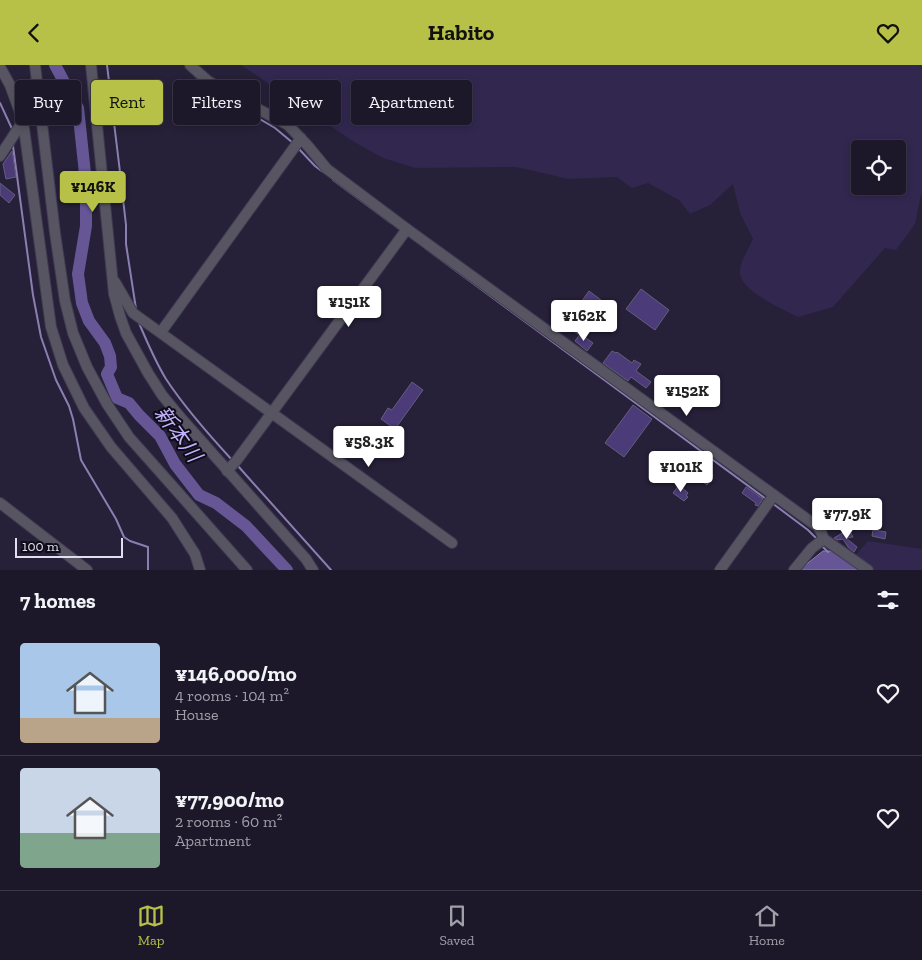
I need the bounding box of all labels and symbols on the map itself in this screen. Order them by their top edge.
pin: ¥146K [58,171,128,213]
pin: ¥151K [314,285,384,328]
pin: ¥162K [549,299,619,342]
pin: ¥152K [652,375,722,417]
water label: 新本川 [150,401,208,468]
pin: ¥58.3K [328,425,410,468]
pin: ¥101K [646,451,716,493]
pin: ¥77.9K [806,497,888,540]
scale bar [15,535,122,558]

